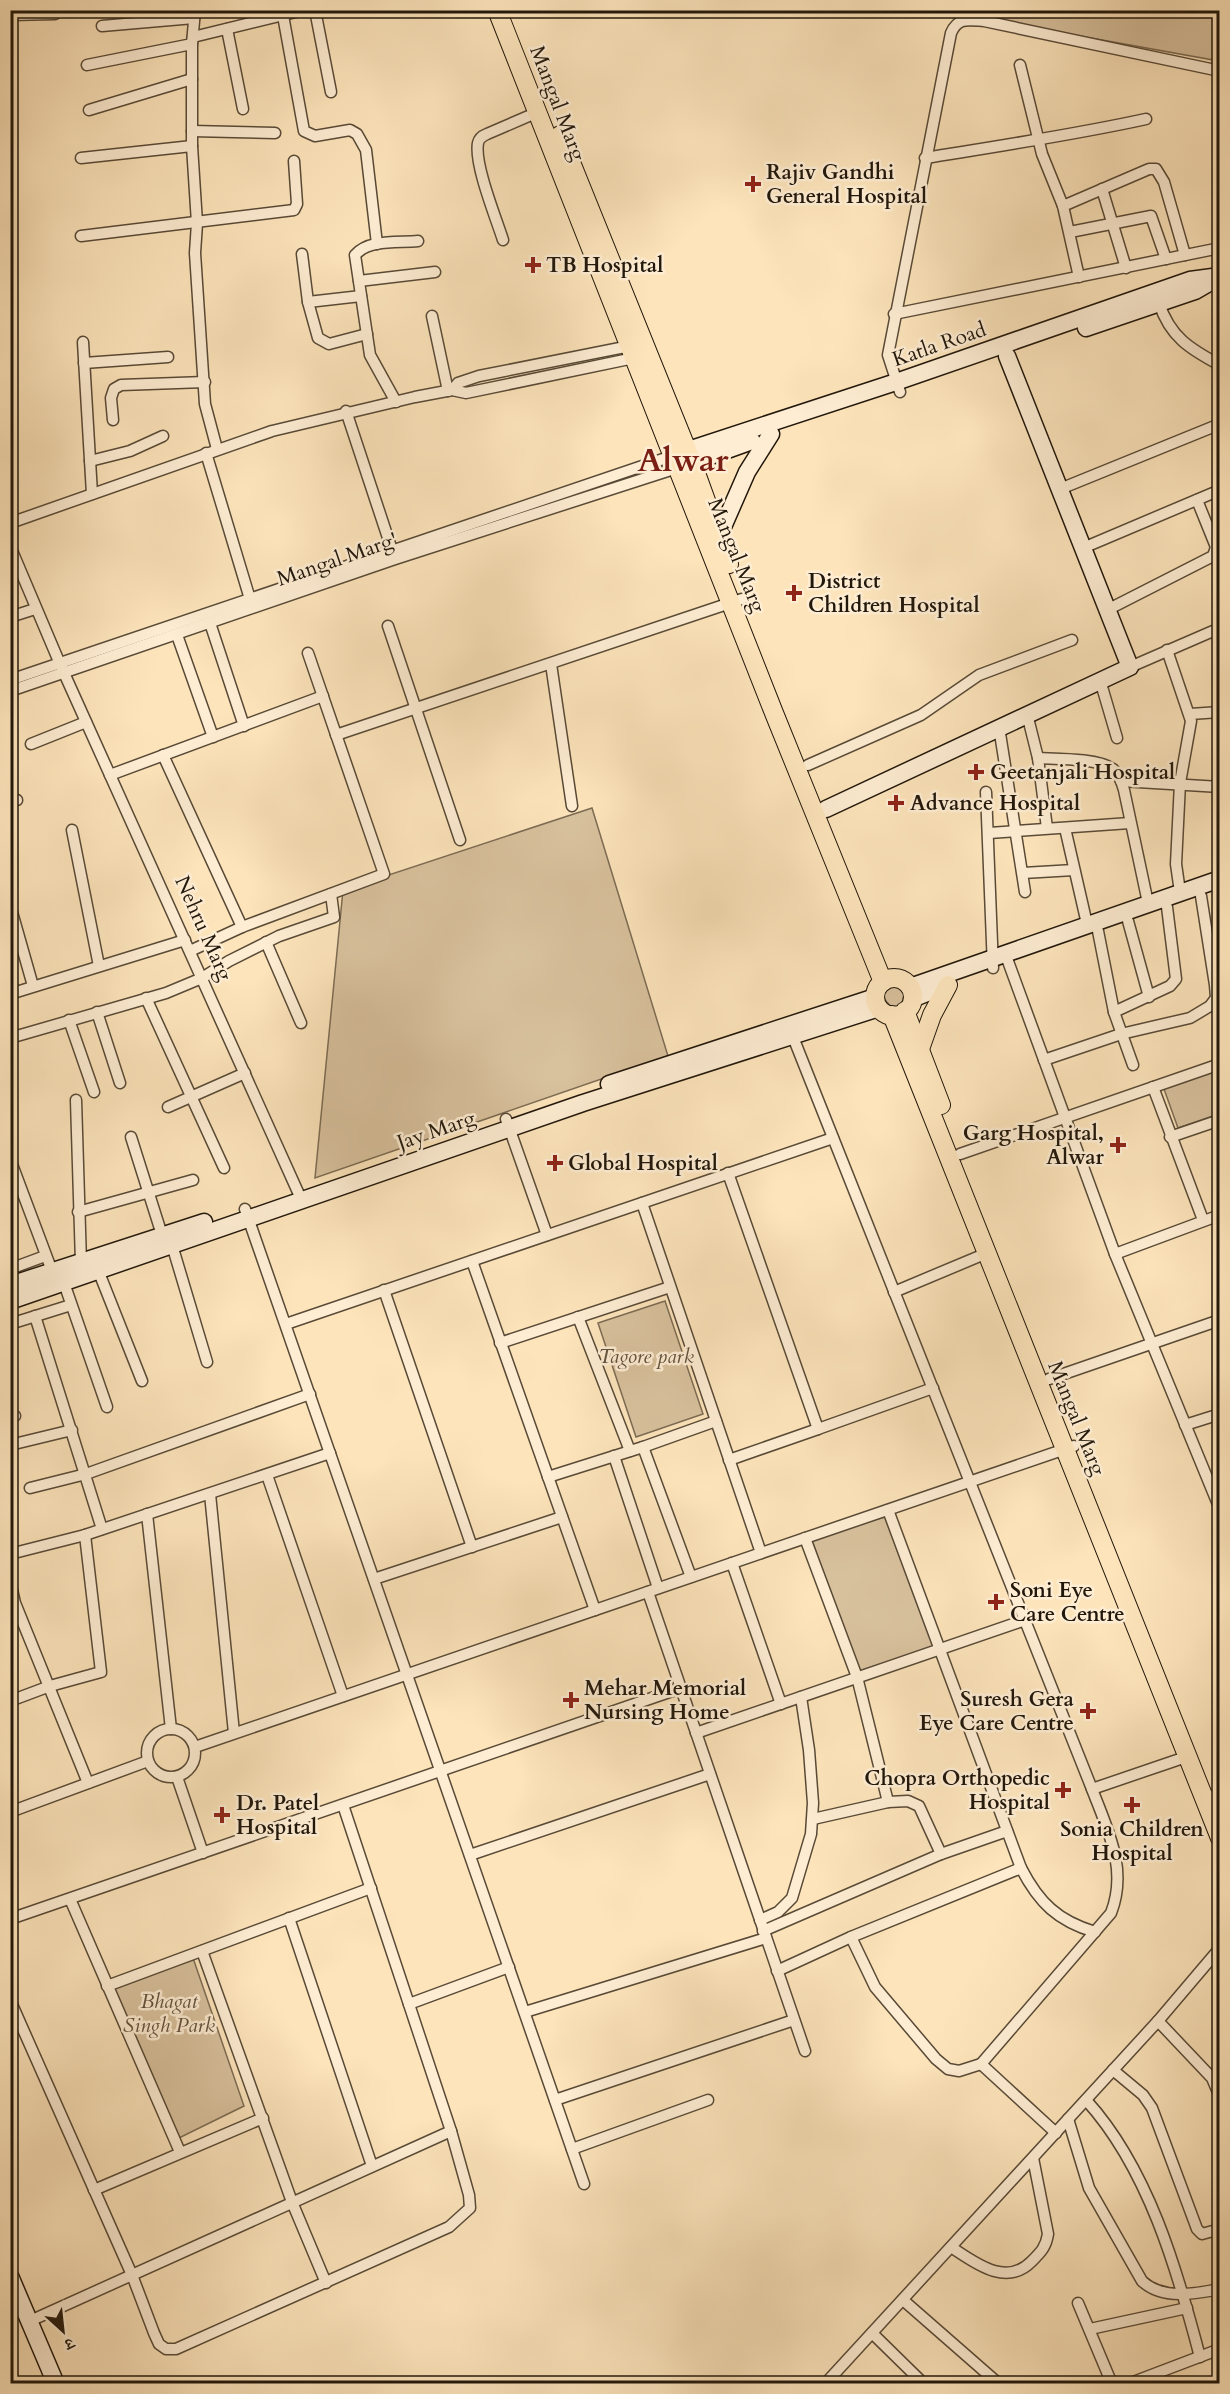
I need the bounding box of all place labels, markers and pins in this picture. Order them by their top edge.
place label: Rajiv Gandhi General Hospital [766,158,927,211]
marker: Rajiv Gandhi General Hospital [744,175,762,193]
place label: TB Hospital [546,251,663,280]
marker: TB Hospital [524,256,542,274]
place label: District Children Hospital [808,567,980,620]
marker: District Children Hospital [785,584,803,602]
place label: Geetanjali Hospital [990,758,1175,787]
marker: Geetanjali Hospital [967,763,985,781]
place label: Advance Hospital [910,789,1080,818]
marker: Advance Hospital [887,794,905,812]
place label: Garg Hospital, Alwar [963,1119,1105,1172]
marker: Garg Hospital, Alwar [1109,1136,1127,1154]
place label: Global Hospital [568,1149,718,1178]
marker: Global Hospital [546,1154,564,1172]
place label: Soni Eye Care Centre [1010,1576,1125,1629]
marker: Soni Eye Care Centre [987,1593,1005,1611]
place label: Mehar Memorial Nursing Home [584,1674,746,1727]
place label: Suresh Gera Eye Care Centre [919,1685,1075,1738]
marker: Mehar Memorial Nursing Home [562,1691,580,1709]
marker: Suresh Gera Eye Care Centre [1079,1702,1097,1720]
place label: Chopra Orthopedic Hospital [864,1764,1050,1817]
marker: Chopra Orthopedic Hospital [1054,1781,1072,1799]
place label: Dr. Patel Hospital [236,1789,319,1842]
marker: Sonia Children Hospital [1123,1796,1141,1814]
marker: Dr. Patel Hospital [213,1806,231,1824]
place label: Sonia Children Hospital [1060,1815,1204,1868]

